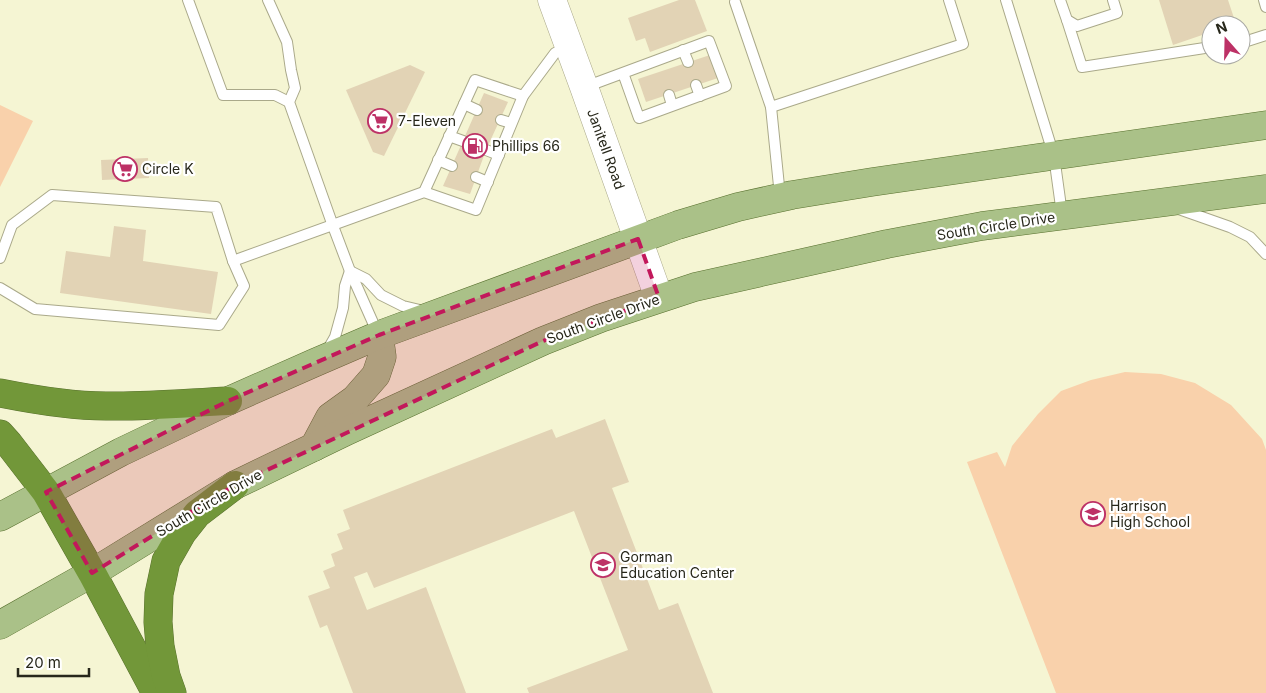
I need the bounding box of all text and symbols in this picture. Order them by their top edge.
north arrow [1201,15,1251,65]
text: N [1213,18,1229,37]
street label: Janitell Road [584,106,629,191]
supermarket icon: 7-Eleven [367,108,393,134]
place label: 7-Eleven [398,112,456,129]
fuel station icon: Phillips 66 [462,133,488,159]
place label: Phillips 66 [492,137,560,154]
supermarket icon: Circle K [112,156,138,182]
place label: Circle K [142,160,194,177]
street label: South Circle Drive [936,208,1056,243]
street label: South Circle Drive [544,290,662,347]
street label: South Circle Drive [153,465,265,540]
place label: Harrison High School [1110,497,1190,530]
school or university icon: Harrison High School [1080,501,1106,527]
place label: Gorman Education Center [620,548,734,581]
school or university icon: Gorman Education Center [590,552,616,578]
scale bar [18,646,89,678]
text: 20 m [25,653,61,672]

